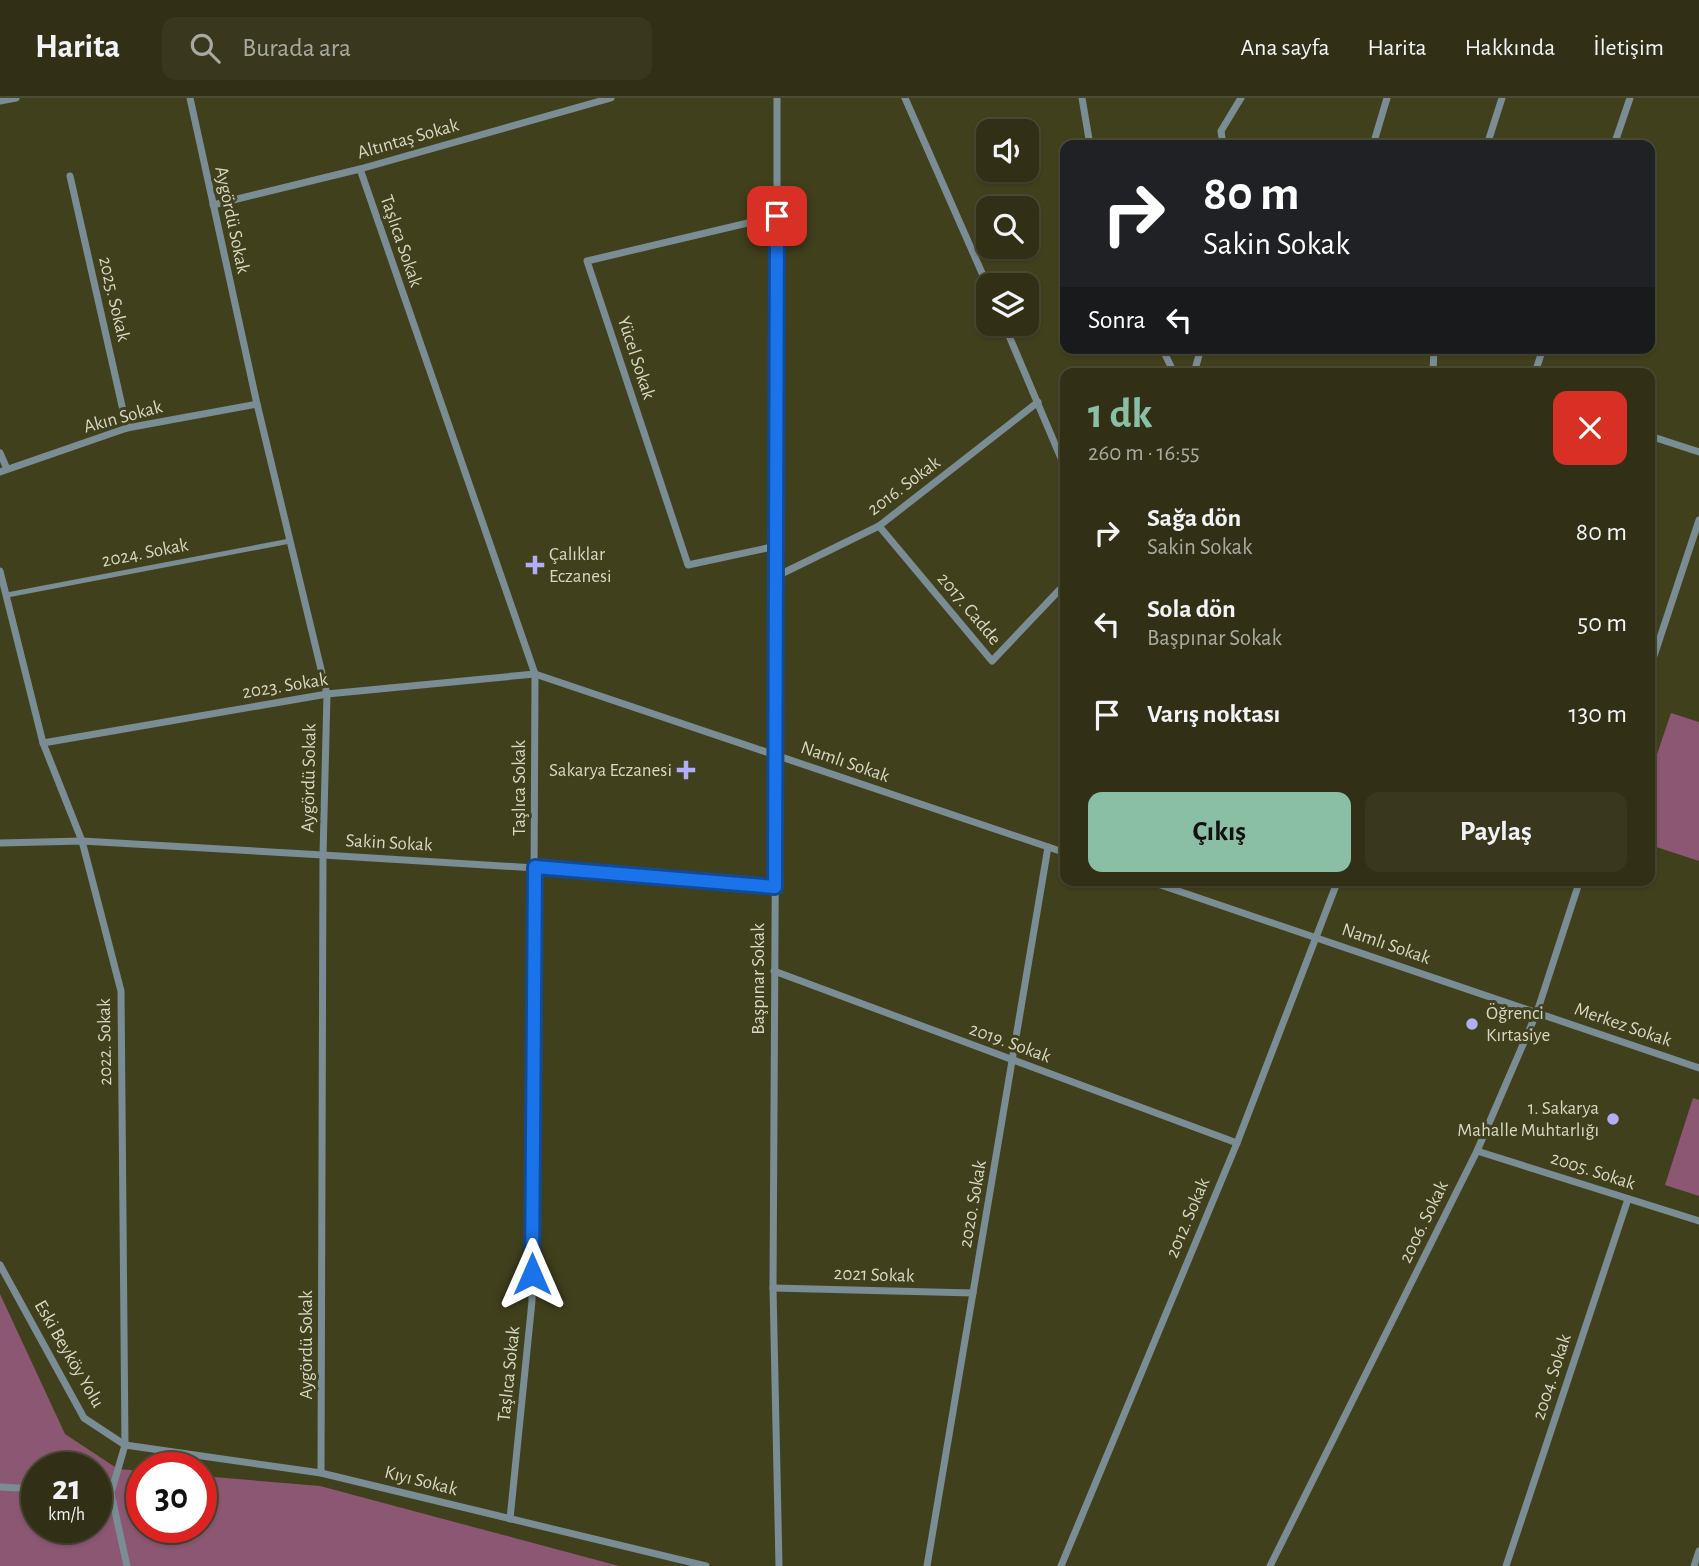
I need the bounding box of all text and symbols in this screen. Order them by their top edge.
search box [162,17,652,80]
icon: search [186,29,224,67]
text: Harita [35,31,120,64]
text: Burada ara [242,35,351,61]
text: Ana sayfa [1240,36,1330,60]
text: Harita [1368,36,1427,60]
text: Hakkında [1465,36,1555,60]
text: İletişim [1593,36,1664,60]
street label: Altıntaş Sokak [355,115,461,163]
map controls [976,119,1039,336]
button: sound [976,119,1039,182]
street label: Aygördü Sokak [211,165,253,276]
icon: right [1088,168,1179,259]
text: 80 m [1203,170,1300,219]
pin [747,186,807,246]
street label: Taşlıca Sokak [376,193,426,290]
button: search [976,196,1039,259]
icon: arrive [758,197,796,235]
text: Sakin Sokak [1203,228,1350,260]
street label: 2025. Sokak [95,255,133,344]
button: layers [976,273,1039,336]
icon: left [1160,301,1198,339]
text: Sonra [1088,307,1146,333]
street label: Yücel Sokak [614,314,658,402]
button: close [1553,391,1627,465]
text: 1 dk [1088,393,1152,435]
street label: Akın Sokak [82,397,165,437]
text: 260 m · 16:55 [1088,442,1200,465]
street label: 2016. Sokak [864,453,944,519]
text: Sağa dön [1147,505,1241,531]
icon: right [1088,514,1126,552]
text: 80 m [1576,519,1627,545]
street label: 2024. Sokak [100,535,190,571]
text: Sakin Sokak [1147,536,1253,559]
place label: Çalıklar Eczanesi [549,545,612,586]
marker: Çalıklar Eczanesi [527,557,543,573]
street label: 2017. Cadde [934,569,1004,649]
text: Sola dön [1147,596,1236,622]
icon: left [1088,605,1126,643]
text: 50 m [1577,610,1627,636]
text: Başpınar Sokak [1147,627,1282,650]
street label: 2023. Sokak [241,670,329,702]
icon: arrive [1088,696,1126,734]
text: Varış noktası [1147,701,1280,727]
text: 130 m [1569,701,1627,727]
street label: Aygördü Sokak [299,723,319,833]
street label: Namlı Sokak [798,738,892,786]
street label: Taşlıca Sokak [510,740,529,836]
place label: Sakarya Eczanesi [549,761,672,780]
marker: Sakarya Eczanesi [678,762,694,778]
button: Çıkış [1088,792,1351,872]
button: Paylaş [1365,792,1627,872]
street label: Sakin Sokak [345,831,433,855]
street label: Namlı Sokak [1339,920,1433,968]
street label: Başpınar Sokak [749,923,768,1035]
street label: 2022. Sokak [95,998,115,1086]
street label: Merkez Sokak [1572,1000,1674,1051]
place label: Öğrenci Kırtasiye [1486,1003,1550,1045]
marker: Öğrenci Kırtasiye [1464,1016,1480,1032]
street label: 2019. Sokak [967,1019,1054,1067]
place label: 1. Sakarya Mahalle Muhtarlığı [1457,1099,1599,1140]
marker: 1. Sakarya Mahalle Muhtarlığı [1605,1111,1621,1127]
street label: 2005. Sokak [1548,1148,1638,1194]
street label: 2020. Sokak [956,1158,990,1249]
street label: 2012. Sokak [1163,1175,1213,1261]
street label: 2006. Sokak [1396,1178,1452,1266]
position arrow [495,1237,569,1311]
street label: 2021 Sokak [833,1264,915,1286]
street label: Aygördü Sokak [297,1290,316,1400]
street label: Eski Beyköy Yolu [31,1297,108,1411]
street label: Taşlıca Sokak [495,1325,523,1423]
street label: 2004. Sokak [1529,1331,1575,1422]
speed limit sign: 30 [126,1452,217,1543]
street label: Kıyı Sokak [383,1463,460,1499]
text: 21 [52,1471,81,1506]
text: km/h [48,1506,85,1524]

